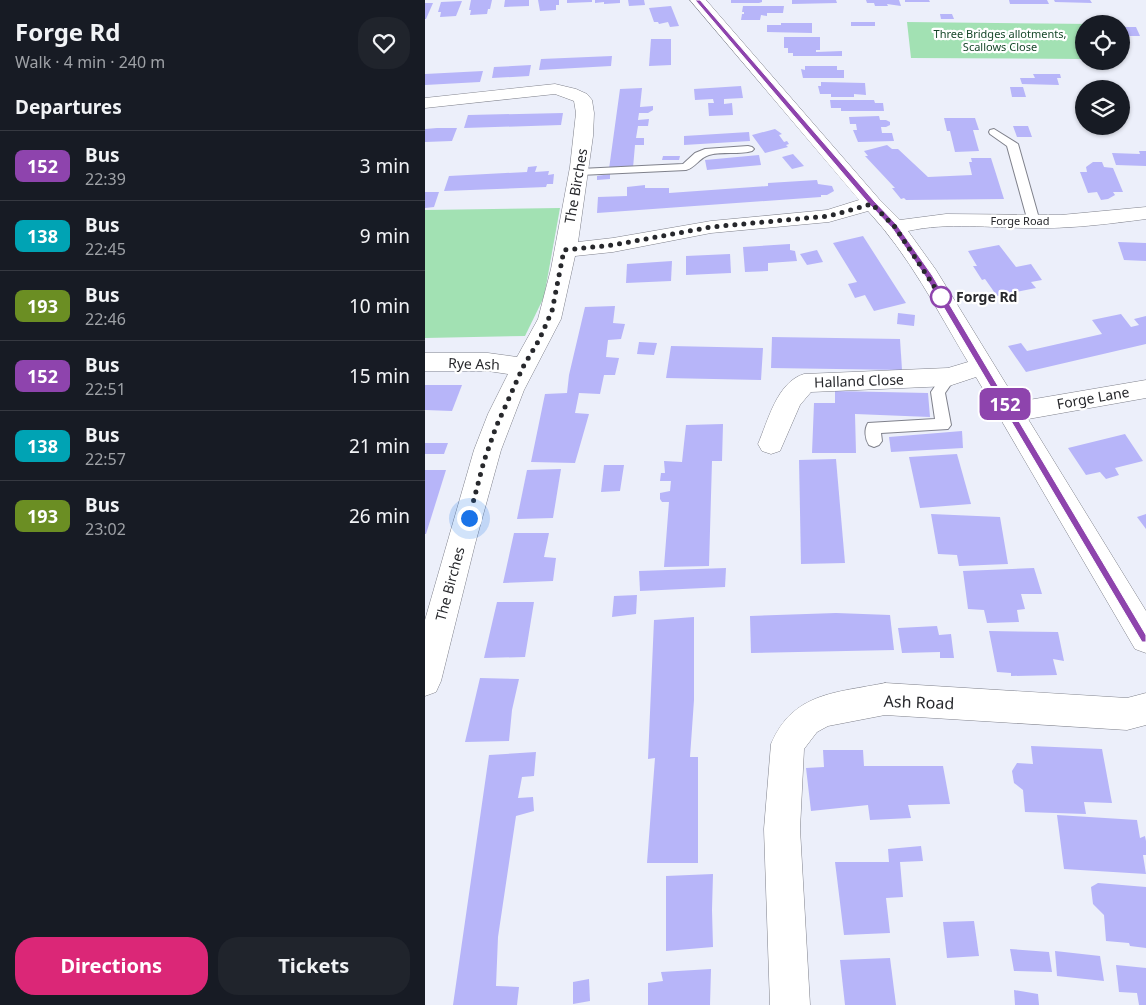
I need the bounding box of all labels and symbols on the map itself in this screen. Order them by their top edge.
park label: Three Bridges allotments, Scallows Close [934,26,1066,54]
street label: The Birches [560,146,592,225]
street label: Forge Road [990,213,1050,228]
marker: Forge Rd [930,286,952,308]
place label: Forge Rd [956,287,1017,306]
street label: Rye Ash [448,353,500,374]
street label: Halland Close [814,369,904,392]
street label: Forge Lane [1055,382,1131,413]
line badge: 152 [976,388,1034,420]
your location [457,506,482,531]
street label: The Birches [430,544,469,623]
street label: Ash Road [883,690,955,714]

